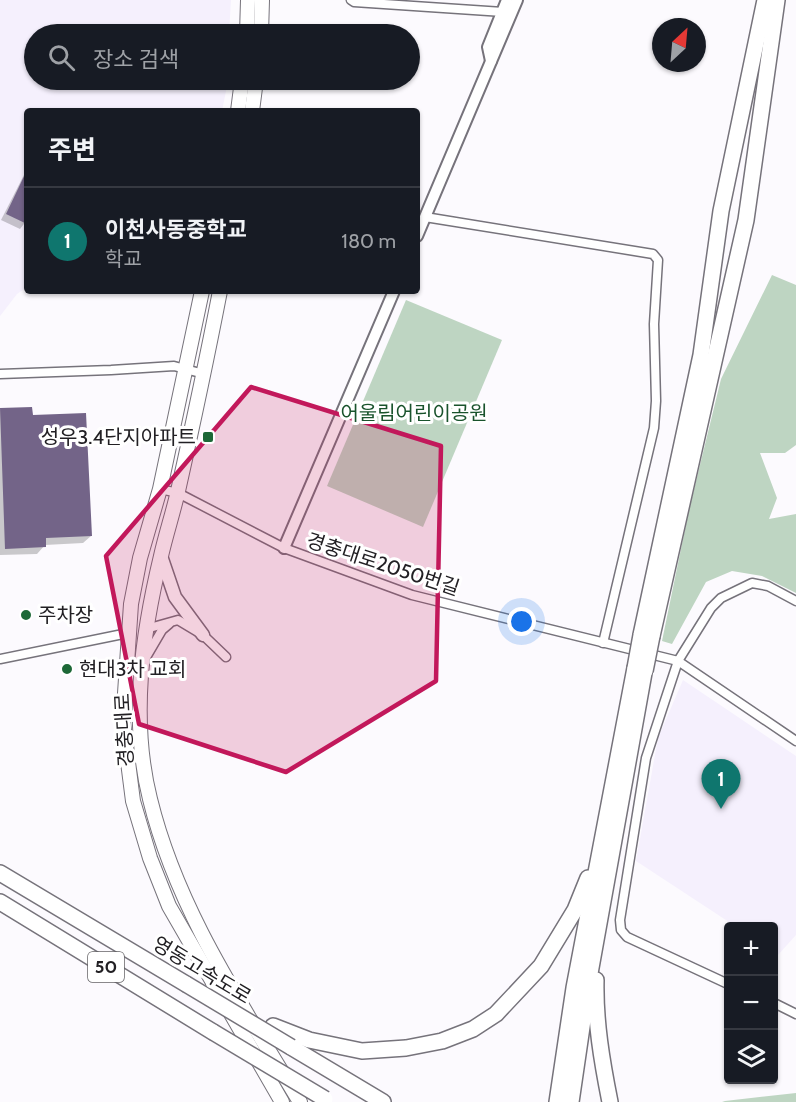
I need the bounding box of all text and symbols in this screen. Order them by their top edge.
north arrow [652,18,706,72]
search box [24,24,420,90]
icon: search [45,41,78,74]
text: 장소 검색 [93,46,179,73]
text: 주변 [48,134,96,166]
text: 이천사동중학교 [105,216,247,243]
text: 1 [64,229,71,253]
text: 180 m [341,229,396,253]
text: 학교 [105,247,142,271]
park label: 어울림어린이공원 [340,401,488,425]
place label: 성우3.4단지아파트 [41,425,196,449]
marker: 성우3.4단지아파트 [201,430,215,444]
street label: 경충대로2050번길 [303,528,463,600]
place label: 주차장 [38,603,93,627]
your location [507,607,536,636]
marker: 주차장 [19,608,33,622]
place label: 현대3차 교회 [79,657,186,681]
marker: 현대3차 교회 [60,662,74,676]
street label: 경충대로 [110,693,138,767]
pin: 1 [702,760,740,809]
map controls [724,922,778,1084]
button: + [724,922,778,976]
street label: 영동고속도로 [149,931,255,1009]
road number: 50 [88,952,124,982]
button: − [724,976,778,1030]
button: layers [724,1030,778,1084]

